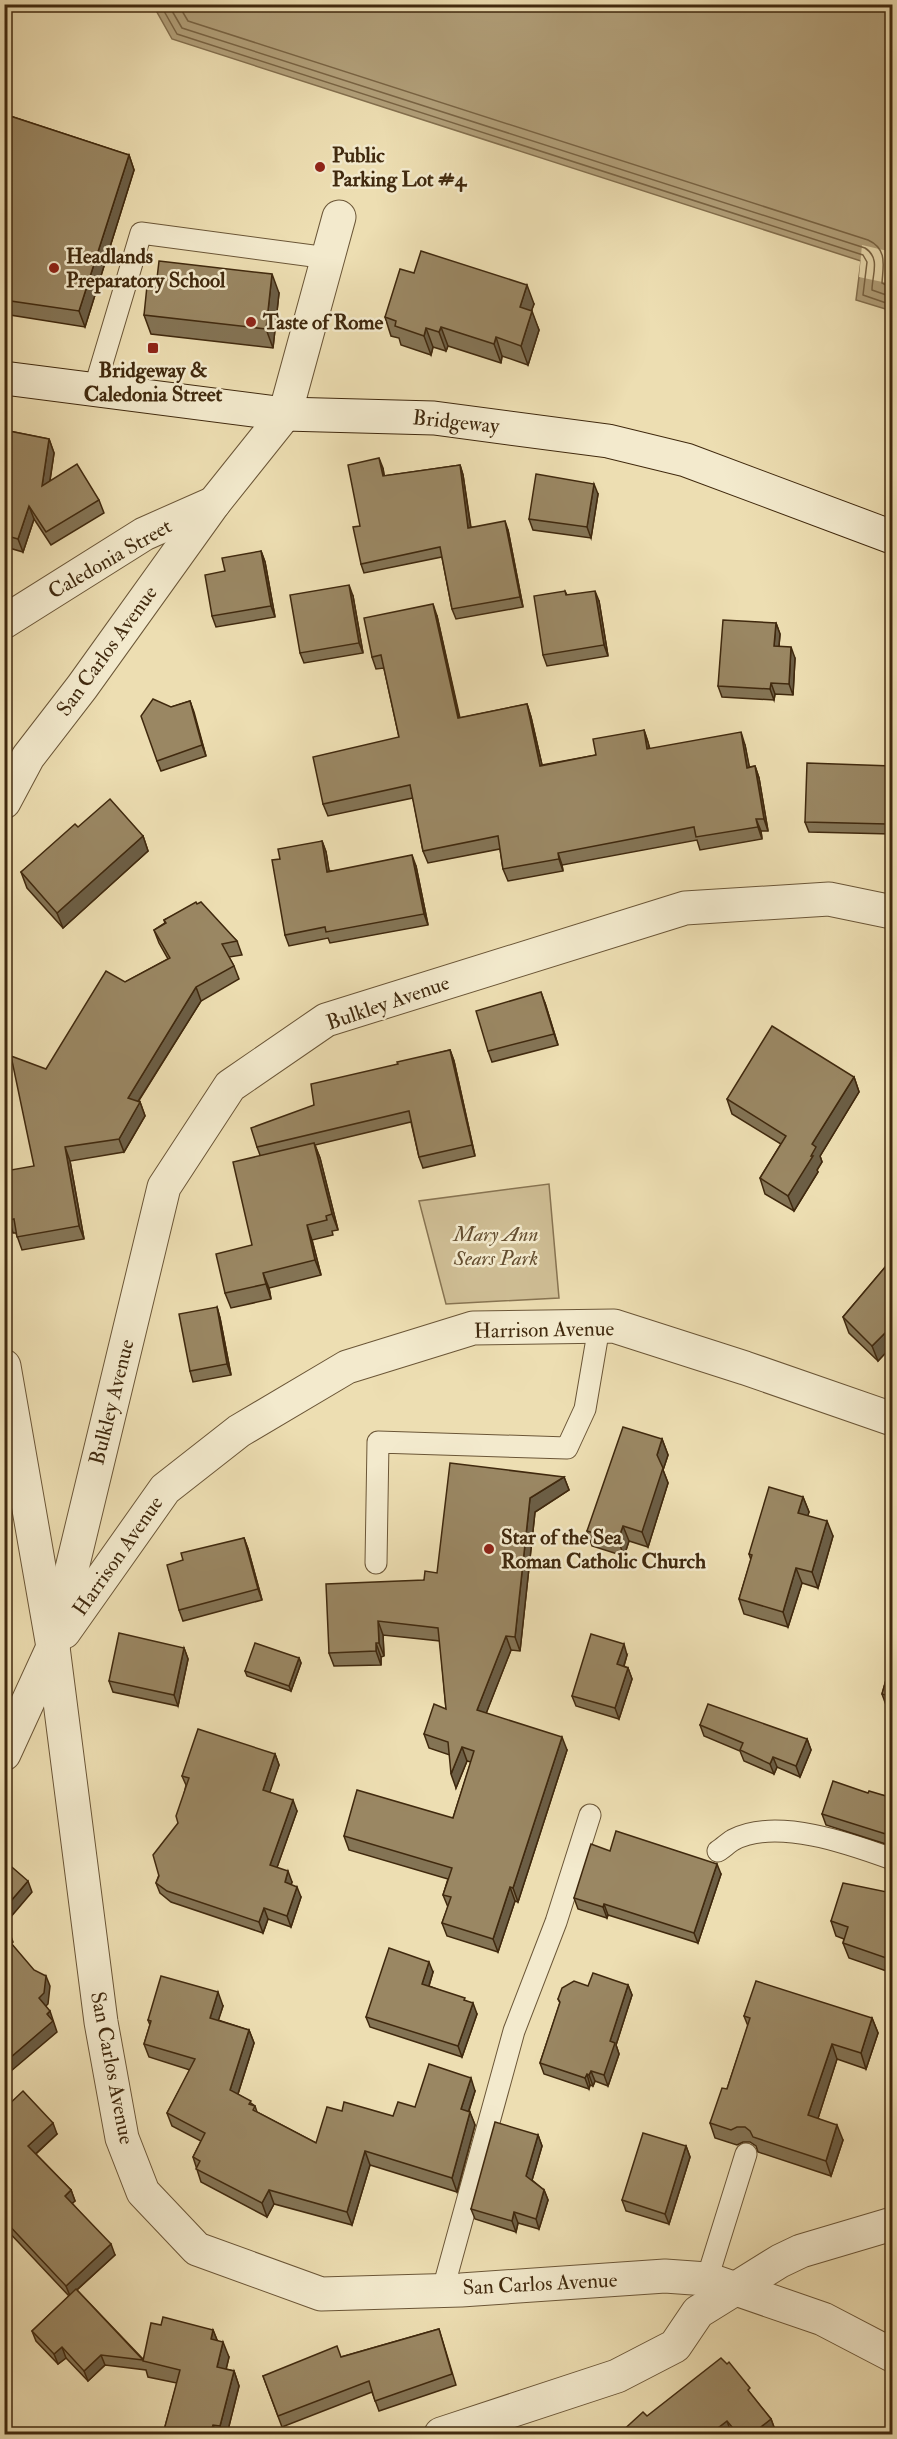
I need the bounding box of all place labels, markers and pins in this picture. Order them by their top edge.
place label: Public Parking Lot #4 [332,142,468,193]
marker: Public Parking Lot #4 [313,160,327,174]
place label: Headlands Preparatory School [66,243,226,294]
marker: Headlands Preparatory School [47,261,61,275]
place label: Taste of Rome [262,309,384,336]
marker: Taste of Rome [244,315,258,329]
marker: Bridgeway & Caledonia Street [146,341,160,355]
place label: Bridgeway & Caledonia Street [84,357,222,408]
place label: Star of the Sea Roman Catholic Church [501,1524,706,1575]
marker: Star of the Sea Roman Catholic Church [482,1542,496,1556]

